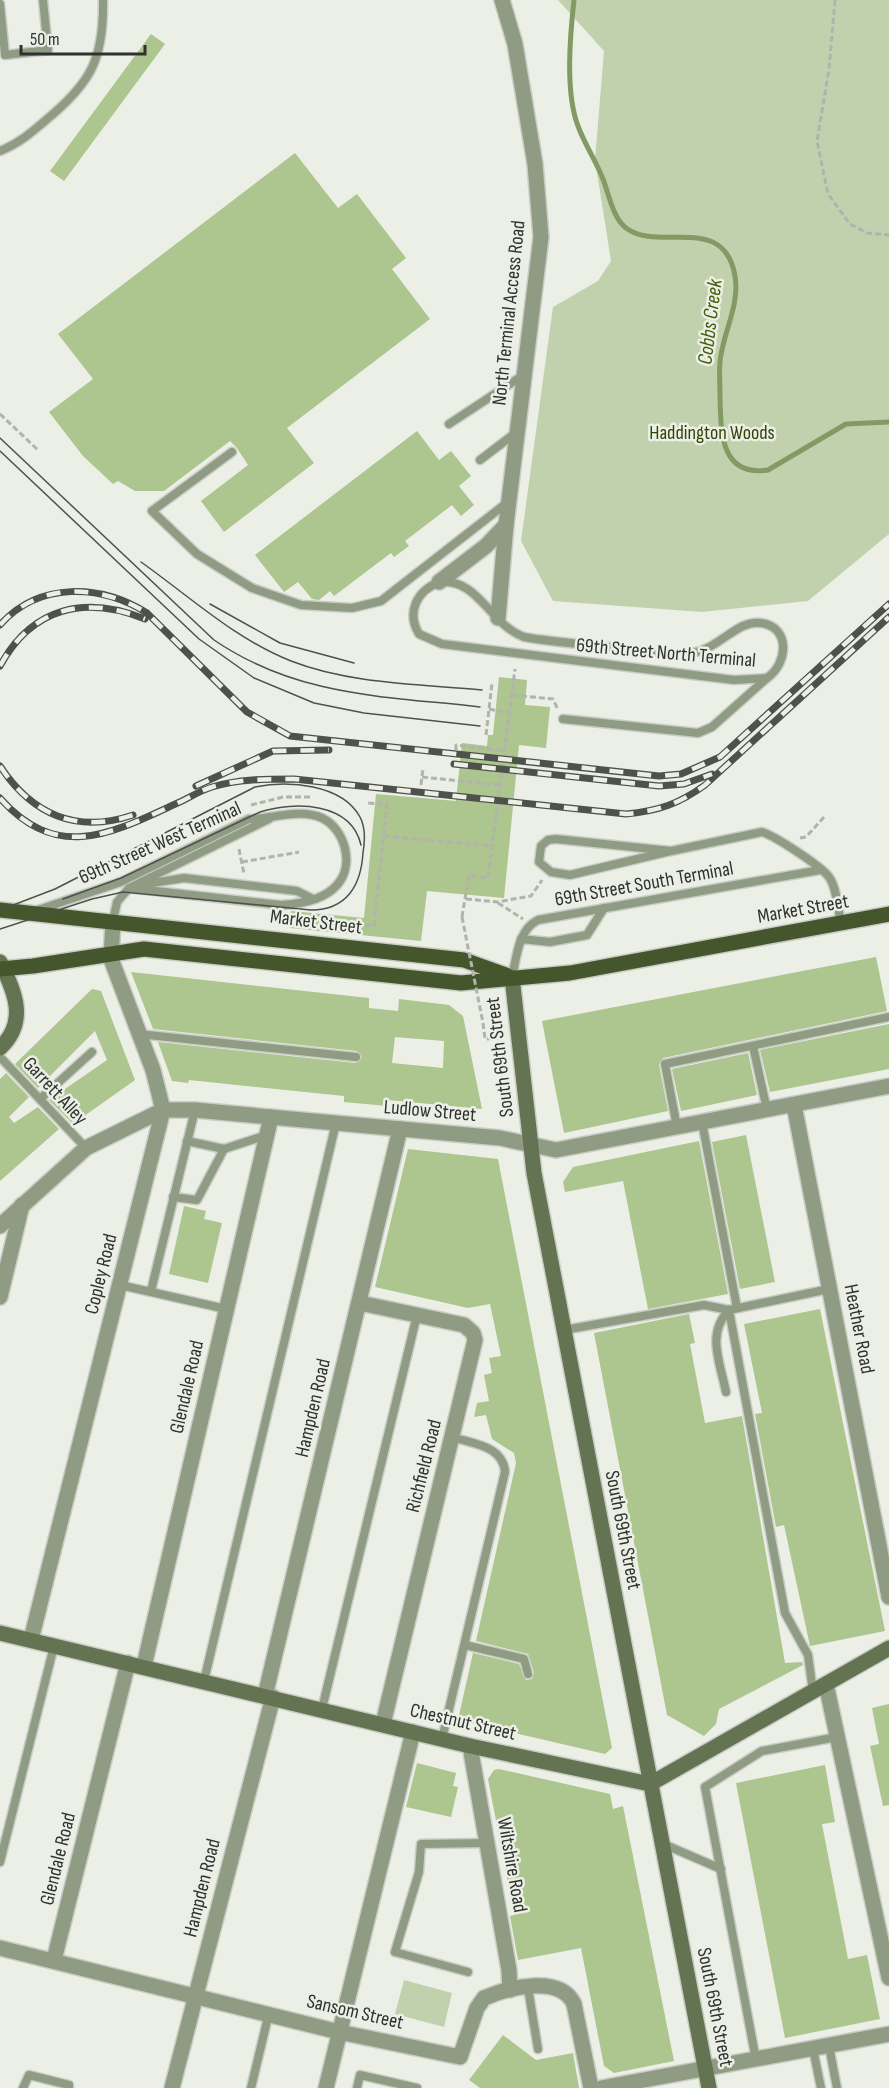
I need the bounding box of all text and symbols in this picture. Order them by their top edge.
scale bar [21,18,146,56]
text: 50 m [30,29,60,50]
street label: North Terminal Access Road [487,219,531,407]
water label: Cobbs Creek [692,277,728,366]
park label: Haddington Woods [649,421,775,445]
street label: 69th Street North Terminal [575,633,757,673]
street label: 69th Street West Terminal [75,796,245,890]
street label: 69th Street South Terminal [553,856,735,912]
street label: Market Street [756,889,850,929]
street label: Market Street [269,904,363,940]
street label: South 69th Street [481,996,519,1118]
street label: Garrett Alley [18,1052,93,1130]
street label: Ludlow Street [383,1095,477,1127]
street label: Copley Road [79,1231,123,1317]
street label: Heather Road [839,1282,879,1376]
street label: Glendale Road [165,1338,209,1436]
street label: Hampden Road [290,1356,336,1460]
street label: Richfield Road [401,1417,447,1515]
street label: South 69th Street [600,1468,646,1592]
street label: Chestnut Street [408,1698,518,1746]
street label: Glendale Road [35,1810,81,1908]
street label: Wiltshire Road [492,1816,532,1914]
street label: Hampden Road [178,1836,226,1940]
street label: South 69th Street [692,1945,738,2069]
street label: Sansom Street [304,1989,406,2035]

